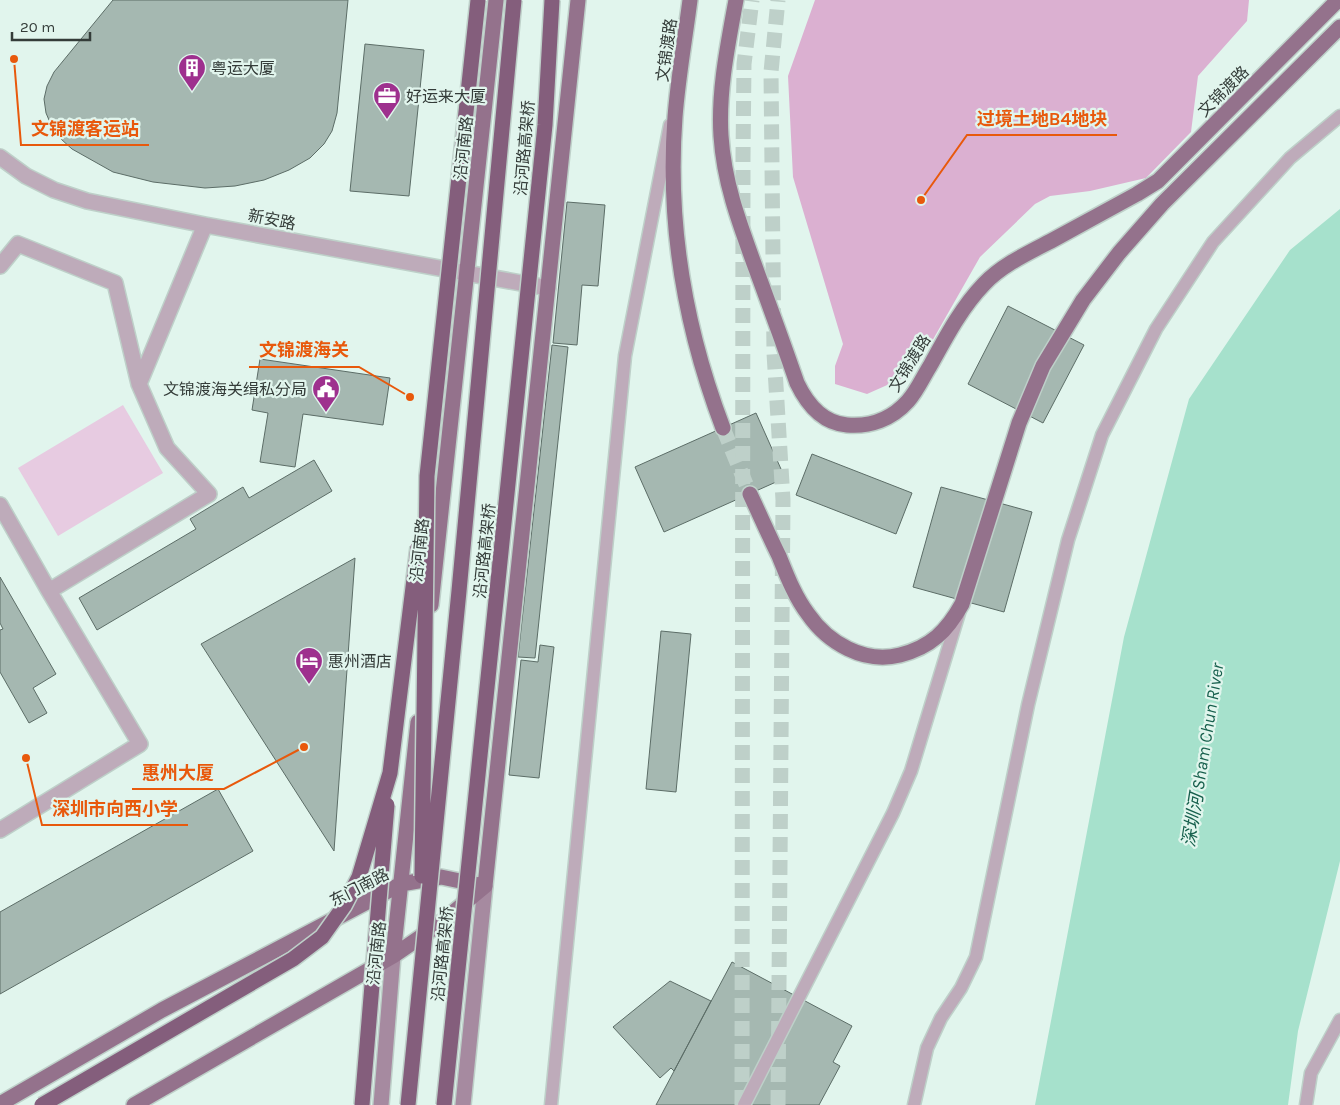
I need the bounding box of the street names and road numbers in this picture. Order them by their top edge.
street label: 文锦渡路 [653,17,680,83]
street label: 文锦渡路 [1194,62,1253,121]
street label: 沿河路高架桥 [511,99,538,197]
street label: 沿河南路 [451,115,476,181]
street label: 新安路 [247,206,297,233]
street label: 文锦渡路 [884,331,934,395]
street label: 沿河路高架桥 [470,502,499,600]
street label: 沿河南路 [407,517,432,583]
street label: 东门南路 [326,864,392,910]
street label: 沿河路高架桥 [428,905,457,1003]
street label: 沿河南路 [364,920,389,986]

